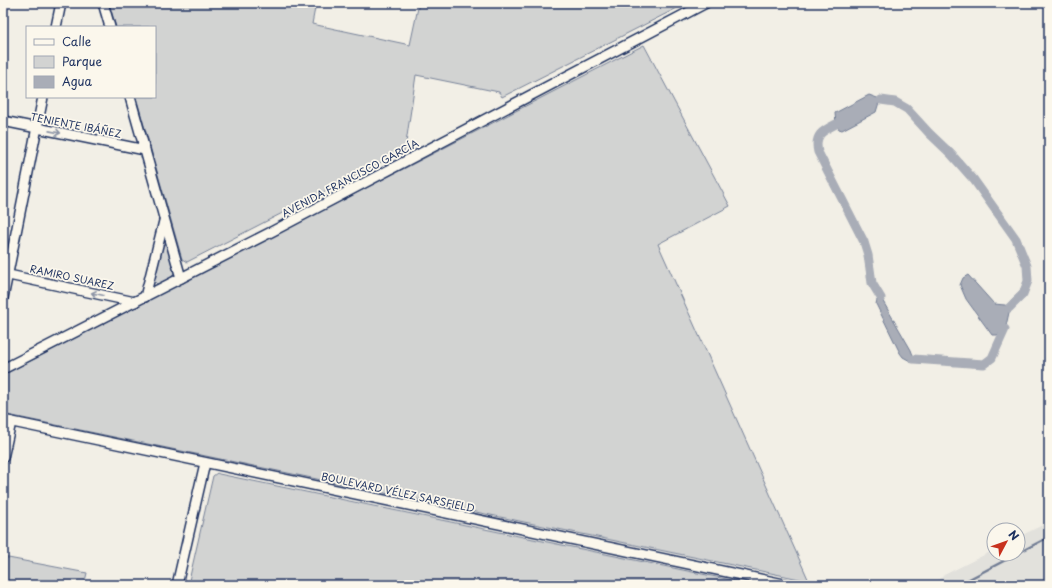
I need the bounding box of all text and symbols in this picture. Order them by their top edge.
legend [26,26,156,98]
text: Calle [62,32,92,50]
text: Parque [62,52,102,70]
text: Agua [62,72,93,90]
street label: TENIENTE IBÁÑEZ [29,108,123,141]
one-way arrow [48,128,61,136]
street label: AVENIDA FRANCISCO GARCÍA [279,135,421,220]
street label: RAMIRO SUAREZ [29,260,116,293]
one-way arrow [91,290,104,298]
street label: BOULEVARD VÉLEZ SARSFIELD [320,468,476,515]
north arrow [986,522,1026,562]
text: N [1005,526,1023,544]

